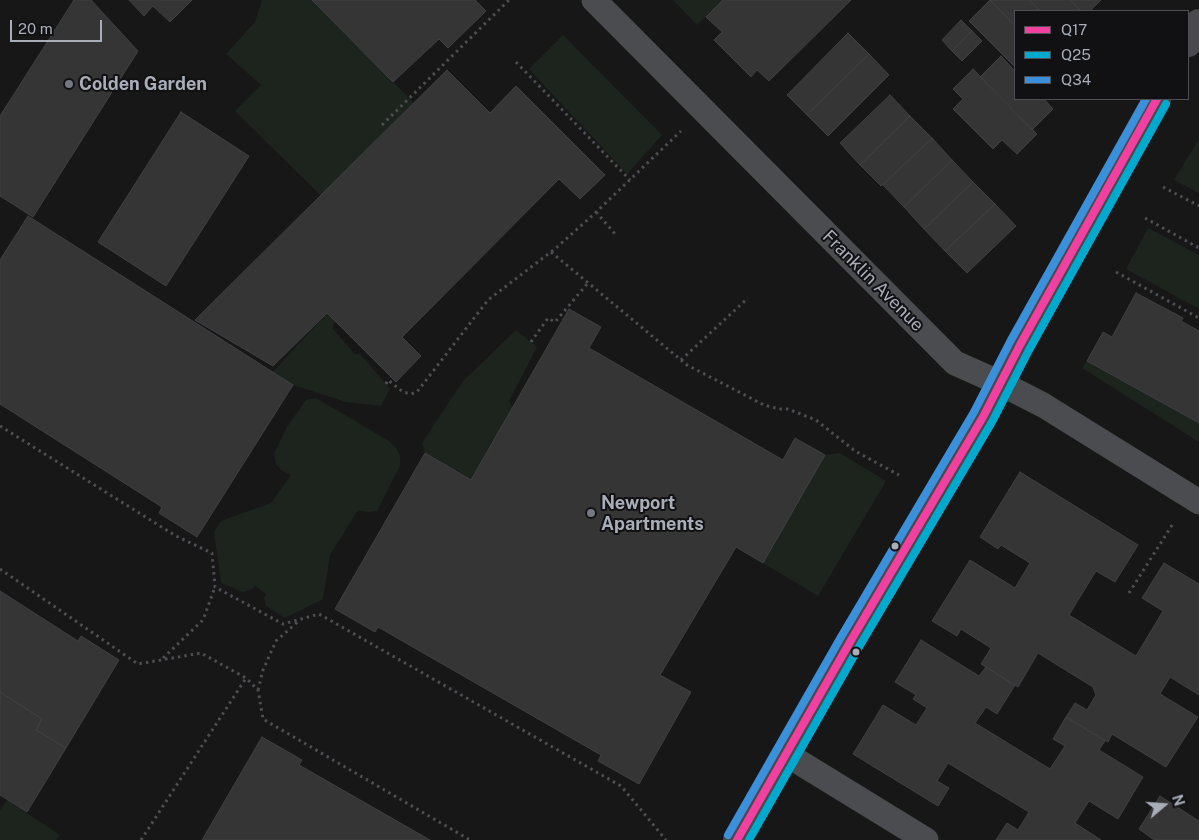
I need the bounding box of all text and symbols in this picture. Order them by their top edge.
scale bar [12,10,105,42]
legend [1014,10,1189,100]
text: 20 m [18,20,53,37]
text: Q17 [1061,21,1087,38]
text: Q25 [1061,46,1091,63]
text: Q34 [1061,71,1091,88]
place label: Colden Garden [79,73,207,95]
marker: Colden Garden [63,78,75,90]
street label: Franklin Avenue [818,226,928,336]
place label: Newport Apartments [601,492,704,534]
marker: Newport Apartments [585,507,597,519]
unlabelled marker [890,541,900,551]
unlabelled marker [851,647,861,657]
north arrow [1139,780,1189,830]
text: N [1169,793,1188,808]

